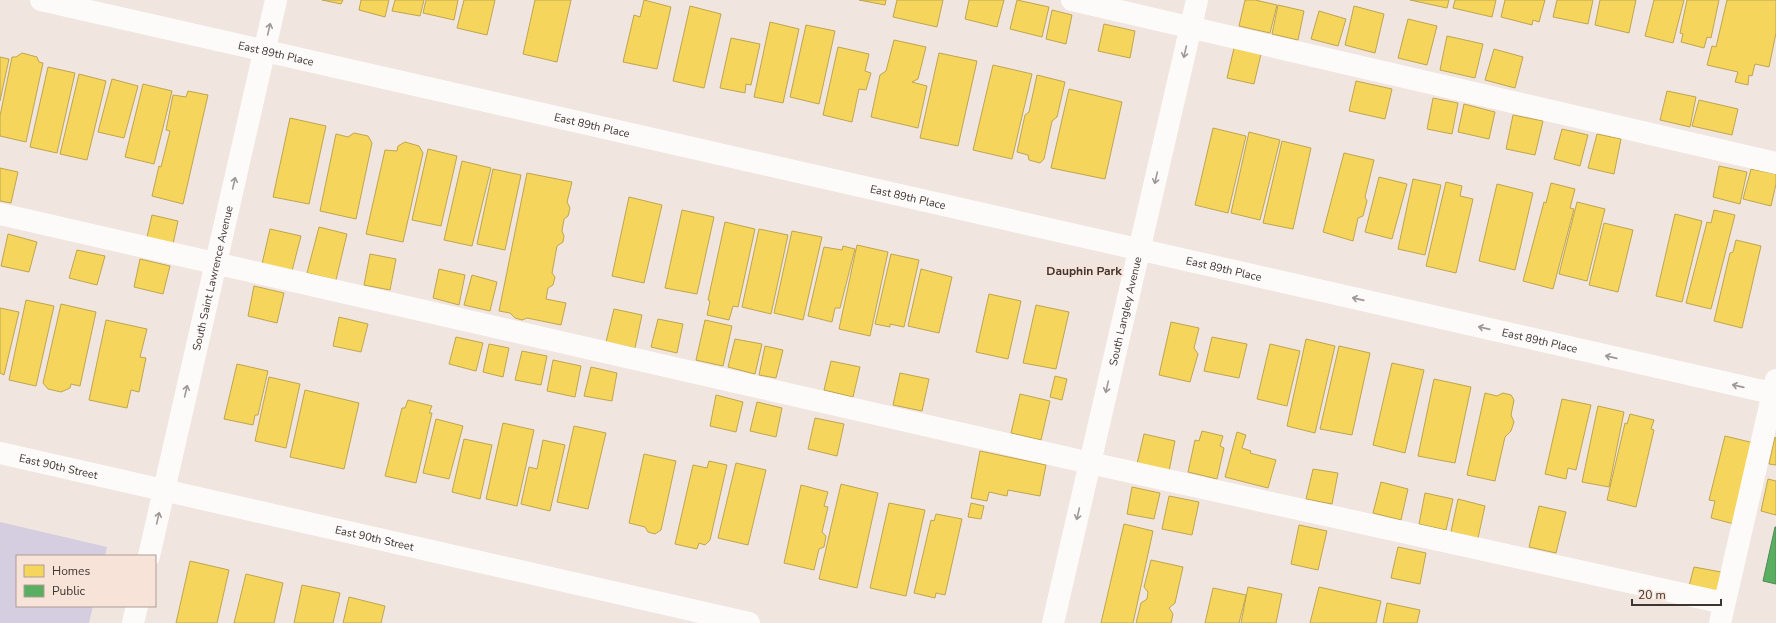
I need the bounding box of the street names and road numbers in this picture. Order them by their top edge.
street label: East 89th Place [237,38,315,69]
street label: East 89th Place [553,109,631,141]
street label: East 89th Place [869,181,947,213]
street label: South Saint Lawrence Avenue [189,204,236,352]
street label: East 89th Place [1185,253,1263,285]
street label: South Langley Avenue [1105,255,1145,367]
street label: East 89th Place [1501,325,1579,356]
street label: East 90th Street [18,450,99,483]
street label: East 90th Street [334,522,415,554]

